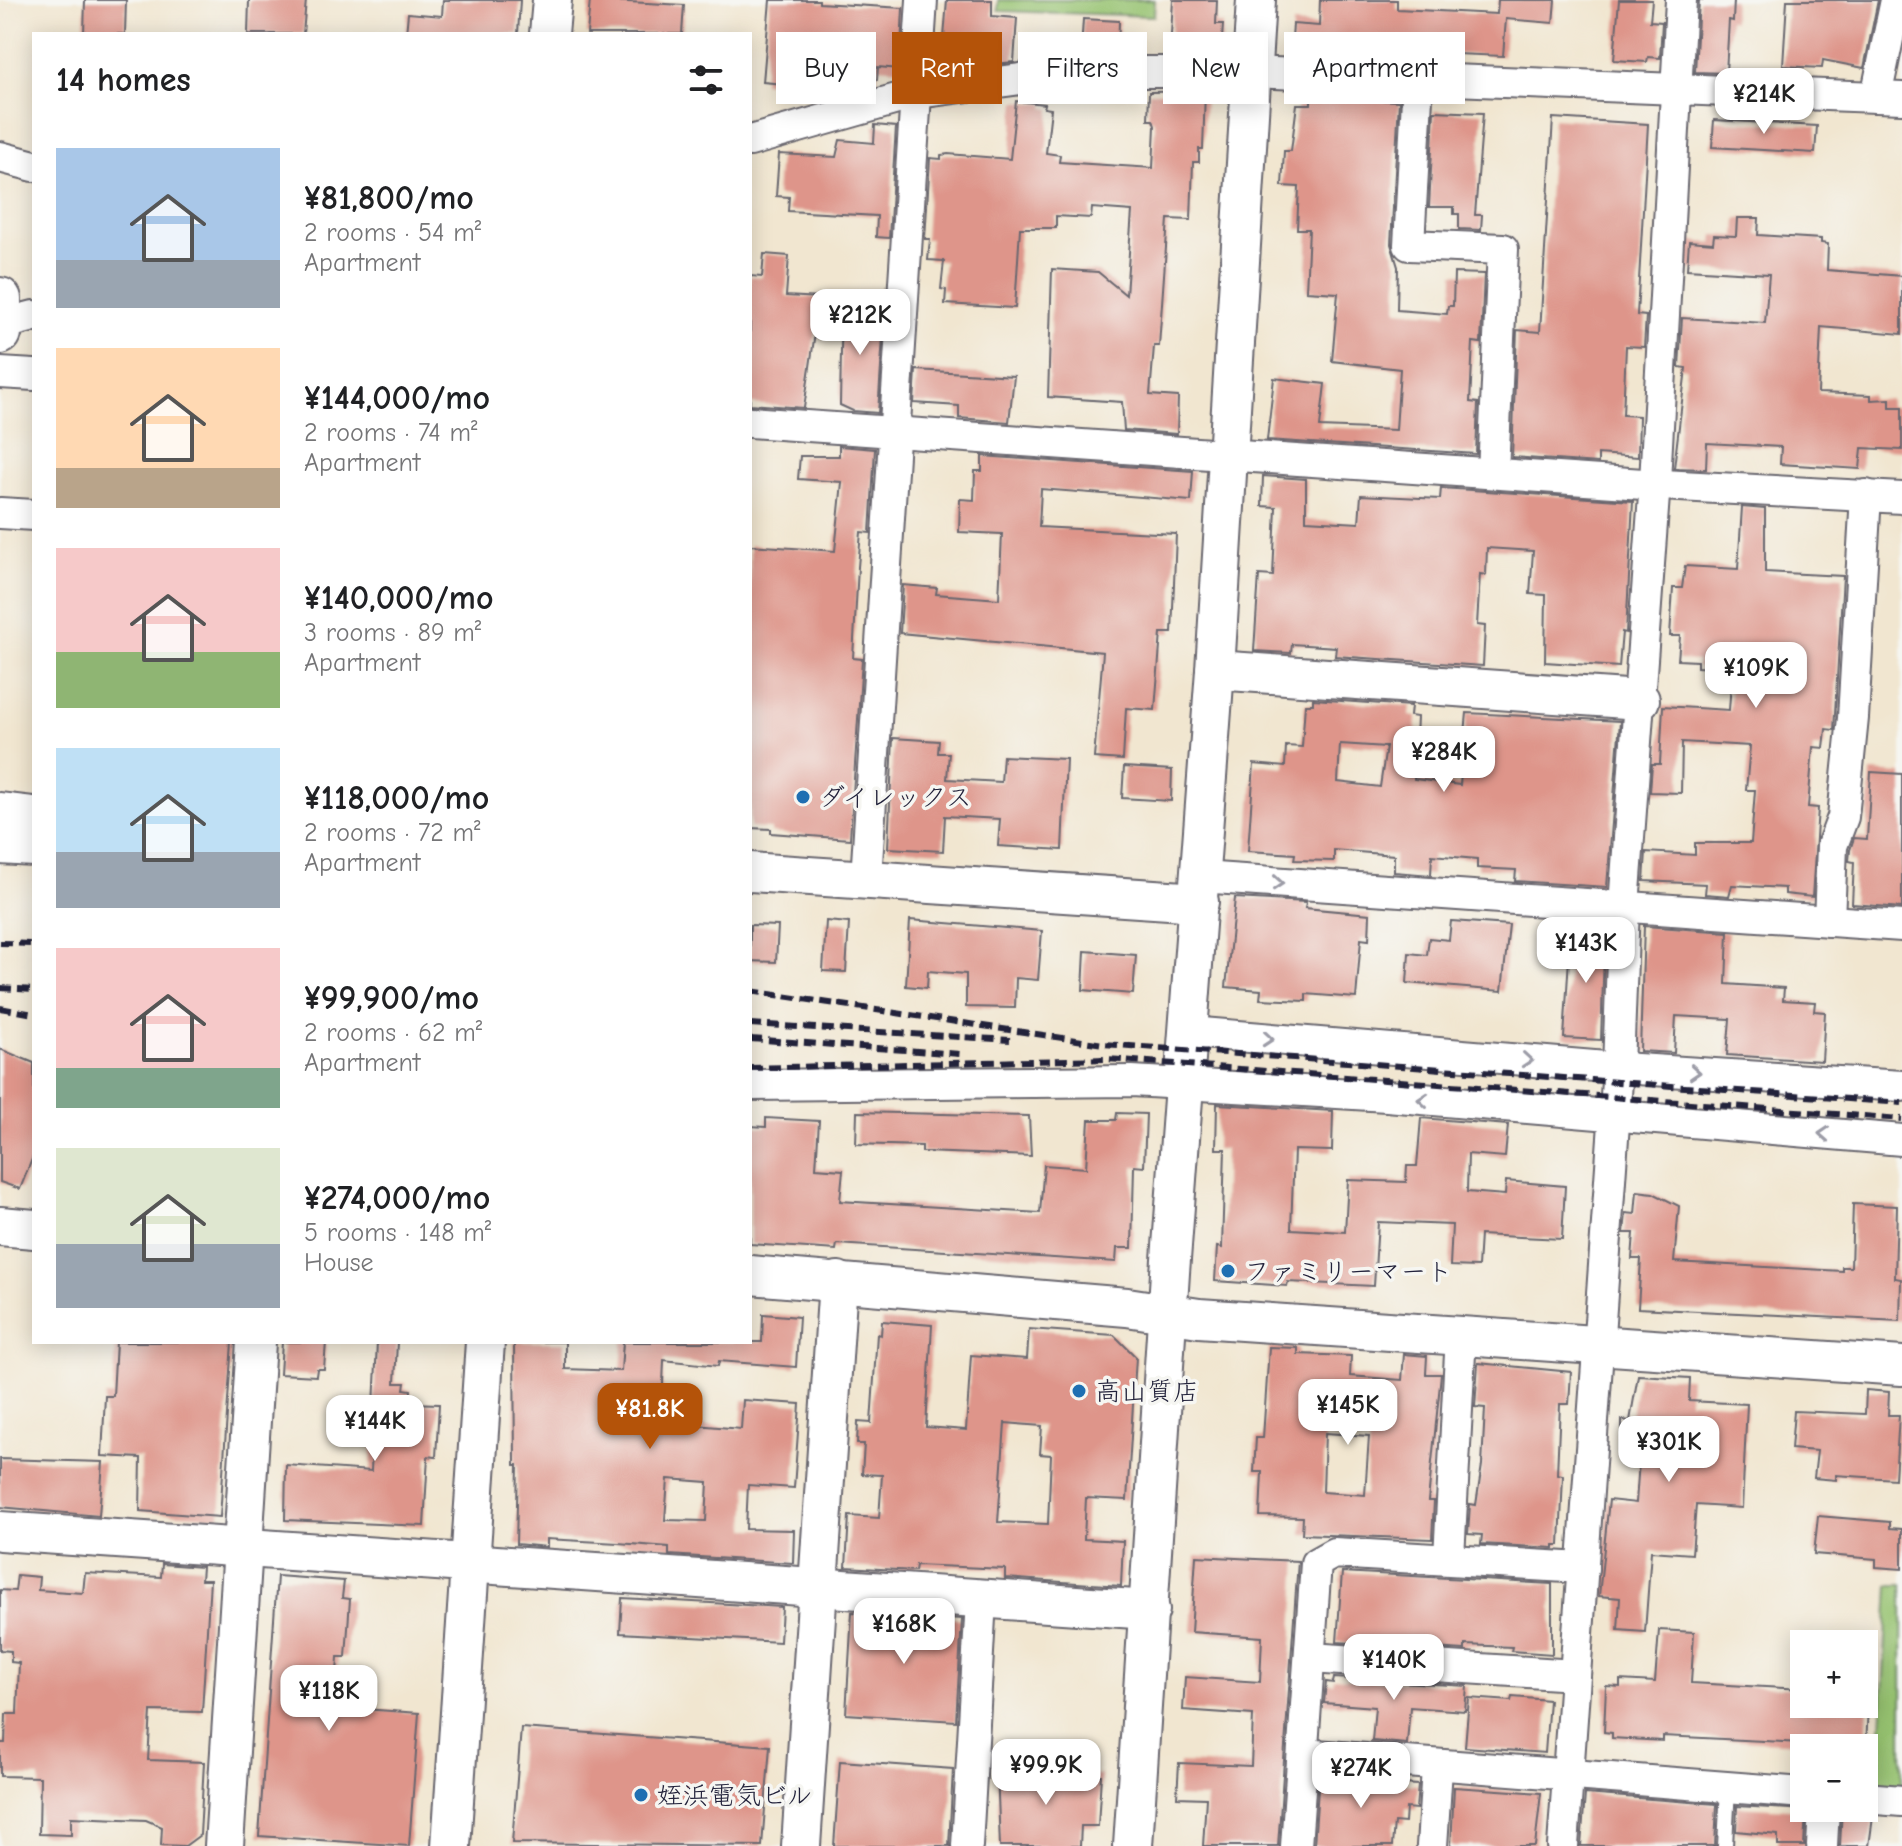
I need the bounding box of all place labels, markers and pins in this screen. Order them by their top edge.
pin: ¥214K [1708,68,1820,136]
pin: ¥212K [804,289,916,357]
pin: ¥109K [1700,642,1812,710]
pin: ¥284K [1388,726,1500,794]
place label: ダイレックス [819,783,972,813]
marker: ダイレックス [794,788,812,806]
pin: ¥143K [1530,917,1642,985]
place label: ファミリーマート [1244,1257,1453,1287]
marker: ファミリーマート [1219,1262,1237,1280]
place label: 高山質店 [1095,1377,1199,1407]
pin: ¥145K [1292,1379,1404,1447]
marker: 高山質店 [1070,1382,1088,1400]
pin: ¥81.8K [585,1383,715,1451]
pin: ¥144K [319,1395,431,1463]
pin: ¥301K [1613,1416,1725,1484]
pin: ¥168K [848,1598,960,1666]
pin: ¥140K [1338,1634,1450,1702]
pin: ¥118K [273,1665,385,1733]
pin: ¥99.9K [981,1739,1111,1807]
pin: ¥274K [1305,1742,1417,1810]
place label: 姪浜電気ビル [657,1781,812,1811]
marker: 姪浜電気ビル [632,1786,650,1804]

